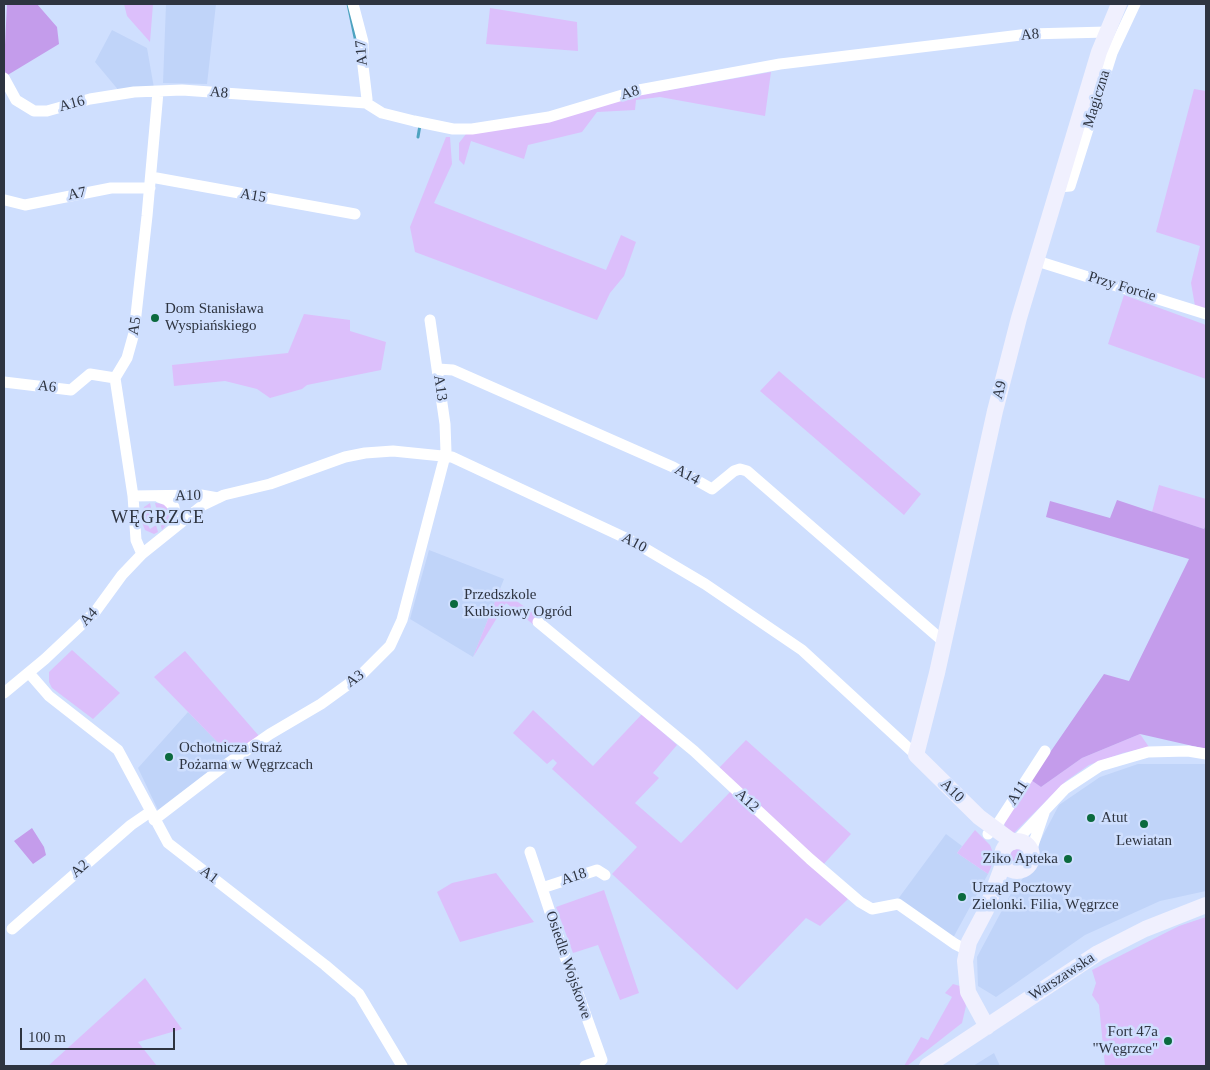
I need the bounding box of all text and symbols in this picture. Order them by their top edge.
street label: A8 [1020,25,1040,45]
street label: A17 [352,39,372,67]
street label: Magiczna [1080,68,1114,130]
street label: A8 [619,82,641,104]
street label: A8 [209,83,229,103]
street label: A16 [57,92,87,116]
street label: A7 [66,184,88,204]
street label: A15 [239,185,267,207]
street label: Przy Forcie [1086,268,1158,306]
place label: Dom Stanisława Wyspiańskiego [165,300,264,335]
marker: Dom Stanisława Wyspiańskiego [149,312,161,324]
street label: A5 [125,316,145,336]
street label: A13 [429,374,451,402]
street label: A6 [37,377,57,397]
street label: A9 [989,379,1011,401]
street label: A14 [671,461,703,489]
street label: A10 [175,487,201,505]
district label: WĘGRZCE [110,507,206,529]
street label: A10 [618,529,650,557]
place label: Przedszkole Kubisiowy Ogród [464,586,572,621]
marker: Przedszkole Kubisiowy Ogród [448,598,460,610]
street label: A4 [76,604,102,630]
street label: A3 [342,666,368,692]
place label: Ochotnicza Straż Pożarna w Węgrzcach [179,739,313,774]
marker: Ochotnicza Straż Pożarna w Węgrzcach [163,751,175,763]
street label: A10 [936,776,968,806]
street label: A11 [1004,777,1032,809]
street label: A12 [731,786,763,816]
place label: Atut [1101,809,1128,827]
marker: Atut [1085,812,1097,824]
marker: Lewiatan [1138,818,1150,830]
place label: Lewiatan [1116,832,1172,850]
place label: Ziko Apteka [983,850,1058,868]
marker: Ziko Apteka [1062,853,1074,865]
street label: A2 [67,856,93,882]
street label: A1 [196,862,222,888]
street label: A18 [559,864,589,890]
place label: Urząd Pocztowy Zielonki. Filia, Węgrzce [972,879,1119,914]
marker: Urząd Pocztowy Zielonki. Filia, Węgrzce [956,891,968,903]
street label: Osiedle Wojskowe [541,909,595,1021]
street label: Warszawska [1026,949,1098,1005]
scale bar [22,1018,178,1050]
place label: Fort 47a "Węgrzce" [1092,1023,1158,1058]
text: 100 m [28,1029,66,1045]
marker: Fort 47a "Węgrzce" [1162,1035,1174,1047]

